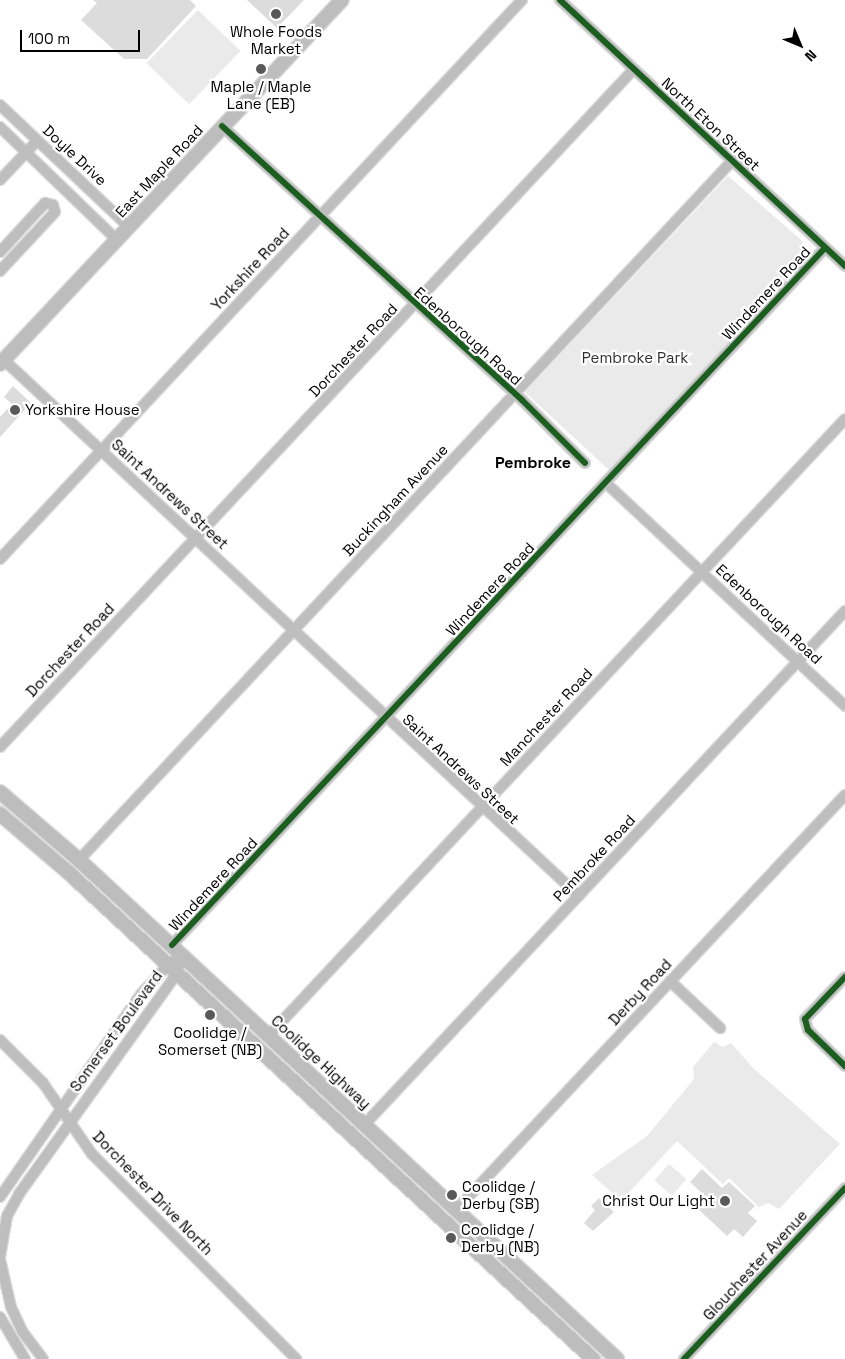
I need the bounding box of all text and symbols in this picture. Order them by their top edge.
marker: Whole Foods Market [270,8,282,20]
scale bar [22,20,142,52]
north arrow [775,20,825,70]
place label: Whole Foods Market [230,22,322,57]
text: 100 m [28,29,70,48]
text: N [801,46,820,65]
marker: Maple / Maple Lane (EB) [255,63,267,75]
street label: North Eton Street [658,74,764,174]
place label: Maple / Maple Lane (EB) [211,77,311,112]
street label: Doyle Drive [39,121,111,189]
street label: East Maple Road [112,121,206,221]
street label: Yorkshire Road [207,224,293,314]
street label: Windemere Road [718,243,814,343]
street label: Edenborough Road [411,283,525,389]
street label: Dorchester Road [305,300,401,400]
park label: Pembroke Park [582,349,688,367]
place label: Yorkshire House [25,401,140,419]
marker: Yorkshire House [9,404,21,416]
street label: Saint Andrews Street [108,435,232,553]
street label: Buckingham Avenue [339,440,451,560]
district label: Pembroke [495,453,571,473]
street label: Windemere Road [442,539,538,639]
street label: Edenborough Road [712,560,826,668]
street label: Dorchester Road [22,600,118,700]
street label: Manchester Road [496,664,596,770]
street label: Saint Andrews Street [399,710,523,828]
street label: Pembroke Road [549,811,639,905]
street label: Windemere Road [165,834,261,934]
street label: Derby Road [605,955,675,1029]
street label: Somerset Boulevard [66,967,166,1095]
marker: Coolidge / Somerset (NB) [204,1009,216,1021]
street label: Coolidge Highway [268,1011,374,1113]
place label: Coolidge / Somerset (NB) [158,1023,262,1058]
street label: Dorchester Drive North [89,1127,217,1259]
place label: Coolidge / Derby (SB) [462,1177,539,1212]
marker: Coolidge / Derby (SB) [446,1189,458,1201]
place label: Christ Our Light [602,1192,715,1210]
marker: Christ Our Light [719,1195,731,1207]
street label: Glouchester Avenue [699,1206,811,1324]
place label: Coolidge / Derby (NB) [461,1220,539,1255]
marker: Coolidge / Derby (NB) [445,1232,457,1244]

